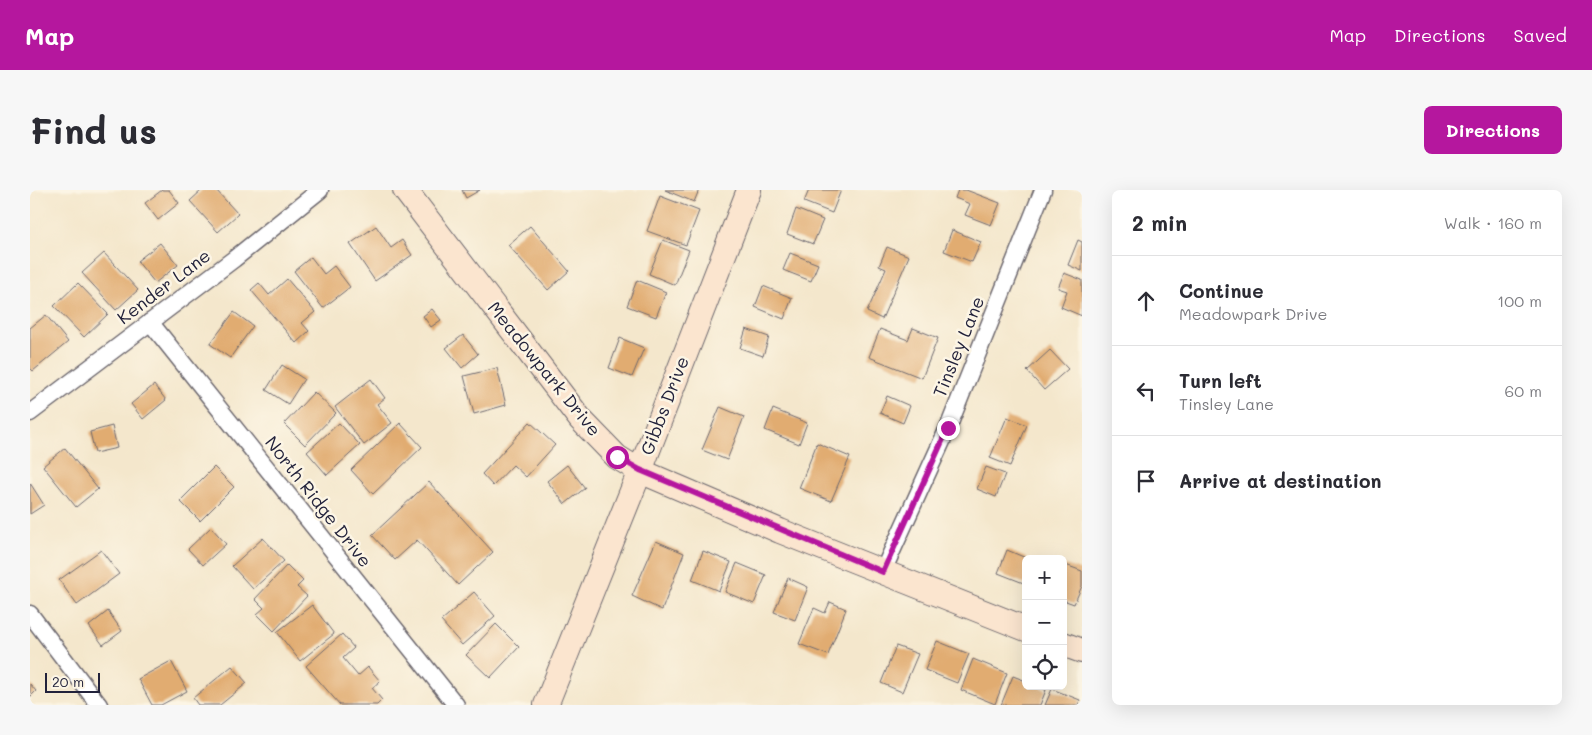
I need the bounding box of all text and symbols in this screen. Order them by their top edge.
text: Map [25,20,74,51]
text: Map [1329,23,1366,47]
text: Directions [1394,23,1486,47]
text: Saved [1514,23,1567,47]
button: Directions [1424,106,1562,154]
text: Find us [30,107,157,153]
text: 2 min [1132,209,1187,236]
text: Walk · 160 m [1444,212,1542,233]
street label: Kender Lane [112,243,215,329]
text: Continue [1179,278,1264,303]
icon: ahead [1132,287,1160,315]
text: 100 m [1497,290,1542,311]
street label: Tinsley Lane [927,293,989,401]
street label: Meadowpark Drive [483,296,607,441]
text: Meadowpark Drive [1179,303,1327,324]
street label: Gibbs Drive [634,353,694,458]
text: Turn left [1179,368,1262,393]
icon: left [1132,377,1160,405]
text: 60 m [1505,380,1542,401]
text: Tinsley Lane [1179,393,1274,414]
route end [937,417,960,440]
street label: North Ridge Drive [260,431,378,572]
route start [606,446,629,469]
icon: arrive [1132,467,1160,495]
text: Arrive at destination [1179,468,1382,493]
map controls [1022,555,1067,690]
button: + [1022,555,1067,600]
button: − [1022,600,1067,645]
button: locate [1022,645,1067,690]
scale bar [45,670,100,693]
text: 20 m [52,672,84,691]

